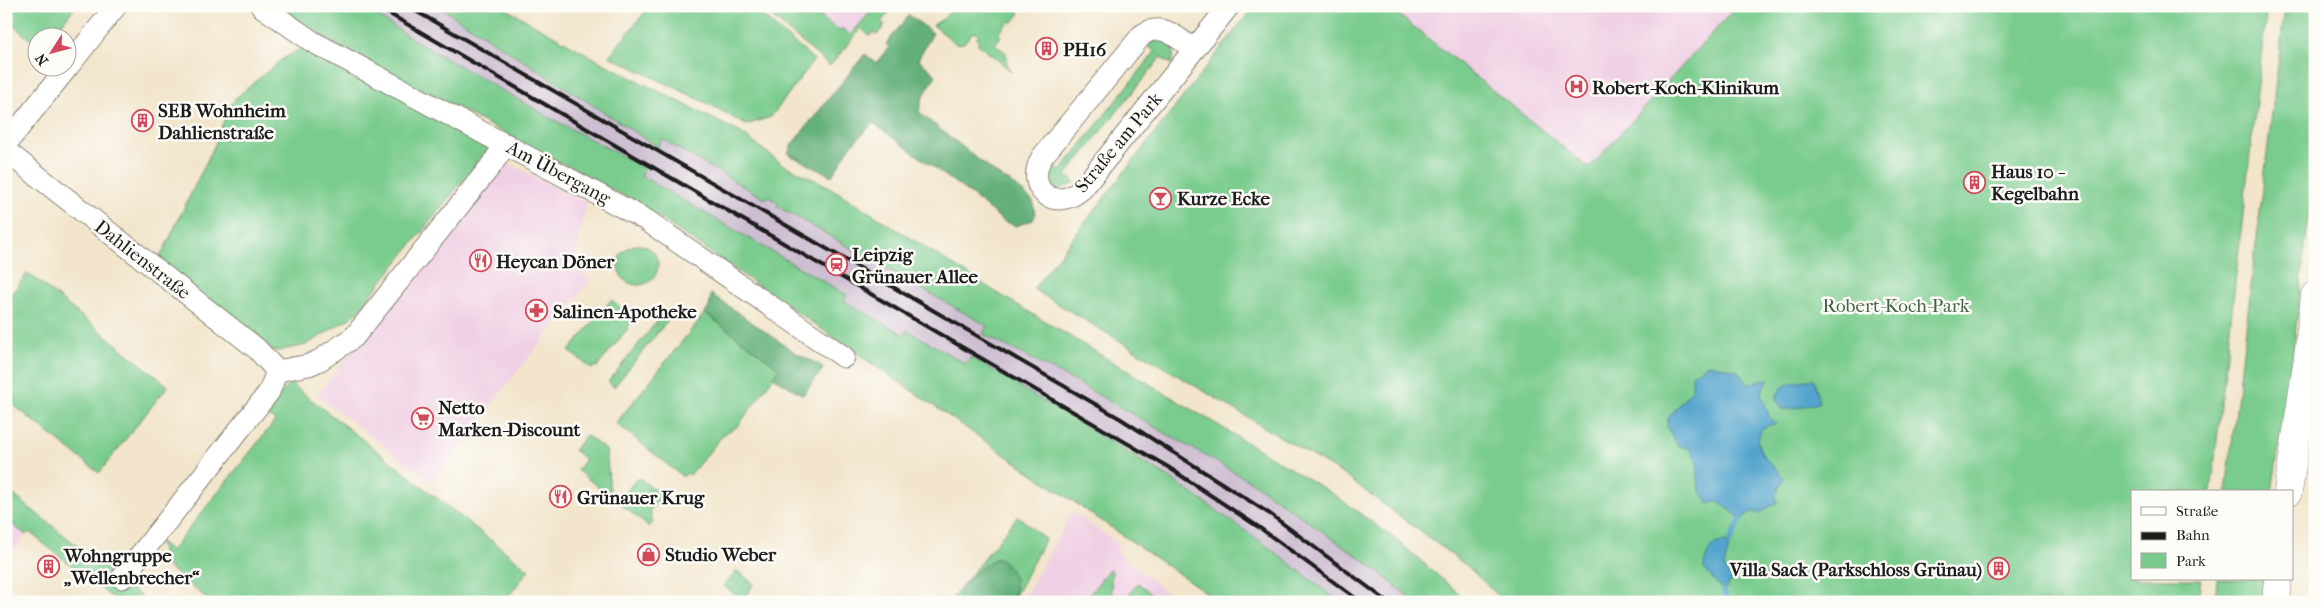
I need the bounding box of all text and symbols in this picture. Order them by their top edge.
north arrow [28,28,78,78]
building icon: PH16 [1035,37,1059,61]
place label: PH16 [1063,39,1107,61]
text: N [32,50,52,69]
hospital icon: Robert-Koch-Klinikum [1564,75,1588,99]
place label: Robert-Koch-Klinikum [1592,77,1779,99]
street label: Straße am Park [1071,88,1167,197]
place label: SEB Wohnheim Dahlienstraße [158,100,286,144]
building icon: SEB Wohnheim Dahlienstraße [130,109,154,133]
street label: Am Übergang [502,136,615,210]
place label: Haus 10 - Kegelbahn [1991,161,2080,205]
building icon: Haus 10 - Kegelbahn [1963,170,1987,194]
bar icon: Kurze Ecke [1149,186,1173,210]
place label: Kurze Ecke [1177,188,1271,210]
street label: Dahlienstraße [90,216,195,304]
place label: Leipzig Grünauer Allee [852,244,978,288]
restaurant icon: Heycan Döner [468,249,492,273]
place label: Heycan Döner [496,251,615,273]
station icon: Leipzig Grünauer Allee [824,253,848,277]
park label: Robert-Koch-Park [1822,295,1970,317]
pharmacy icon: Salinen-Apotheke [525,299,549,323]
place label: Salinen-Apotheke [553,301,697,323]
place label: Netto Marken-Discount [437,397,581,441]
supermarket icon: Netto Marken-Discount [410,406,434,430]
restaurant icon: Grünauer Krug [549,485,573,509]
place label: Grünauer Krug [577,487,705,509]
legend [2131,490,2294,580]
text: Straße [2176,502,2219,520]
text: Bahn [2176,526,2210,544]
shop icon: Studio Weber [637,542,661,566]
place label: Studio Weber [665,544,777,566]
place label: Wohngruppe „Wellenbrecher“ [63,545,200,589]
text: Park [2176,552,2206,570]
building icon: Wohngruppe „Wellenbrecher“ [36,554,60,578]
building icon: Villa Sack (Parkschloss Grünau) [1986,557,2010,581]
place label: Villa Sack (Parkschloss Grünau) [1729,559,1982,581]

